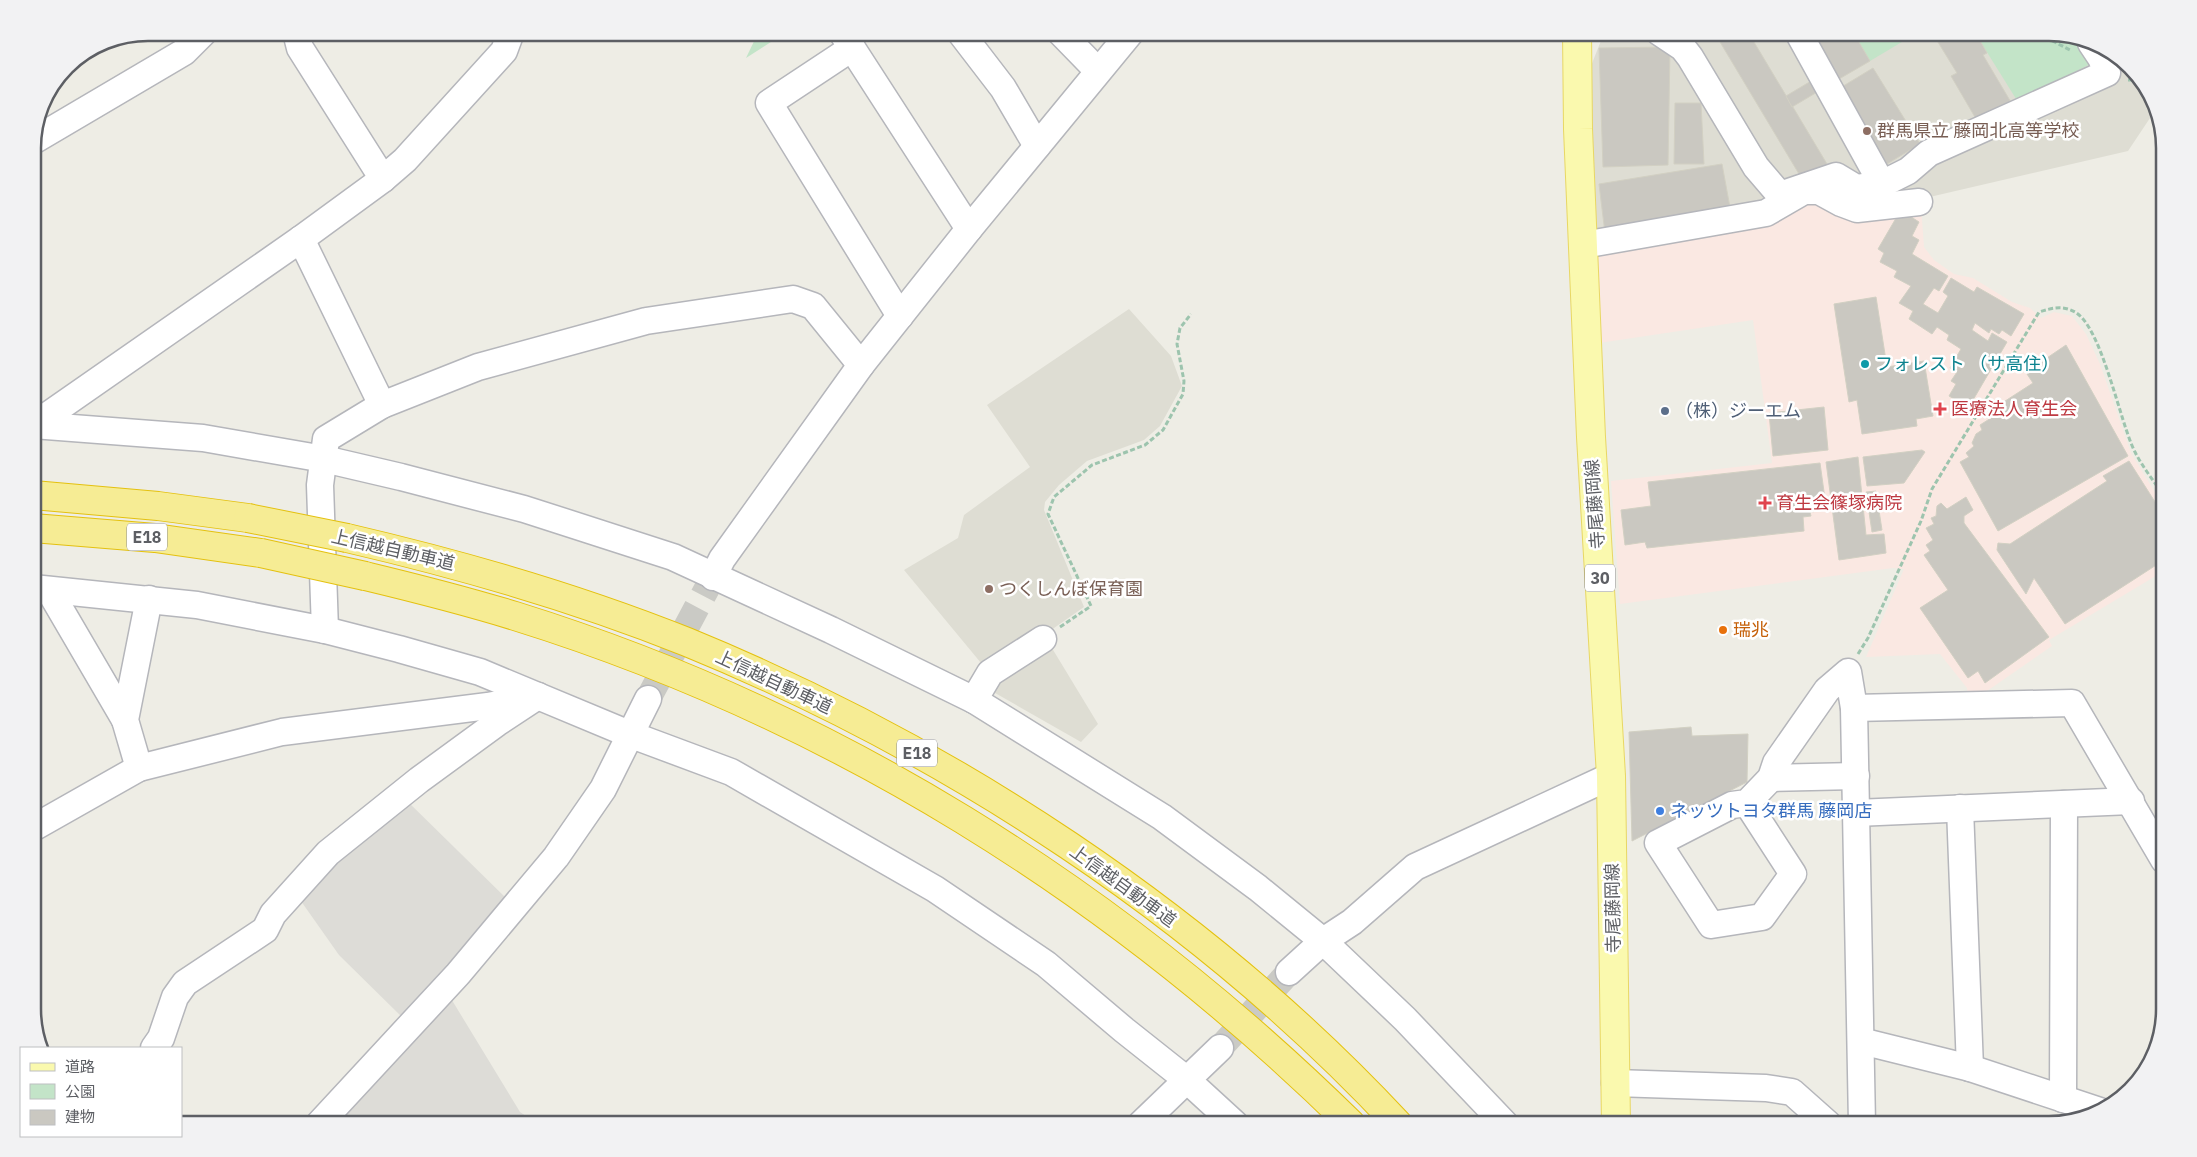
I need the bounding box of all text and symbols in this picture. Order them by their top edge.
place label: 群馬県立 藤岡北高等学校 [1877,119,2079,142]
marker: 群馬県立 藤岡北高等学校 [1861,125,1873,137]
place label: フォレスト （サ高住） [1875,352,2059,375]
marker: フォレスト （サ高住） [1859,358,1871,370]
place label: 医療法人育生会 [1951,397,2077,420]
place label: （株）ジーエム [1675,399,1801,422]
marker: 医療法人育生会 [1933,402,1947,416]
marker: （株）ジーエム [1659,405,1671,417]
street label: 寺尾藤岡線 [1580,458,1609,550]
place label: 育生会篠塚病院 [1776,491,1902,514]
marker: 育生会篠塚病院 [1758,496,1772,510]
road number: E18 [127,524,167,550]
street label: 上信越自動車道 [329,524,457,575]
road number: 30 [1585,564,1615,592]
place label: つくしんぼ保育園 [999,577,1143,600]
marker: つくしんぼ保育園 [983,583,995,595]
place label: 瑞兆 [1733,618,1769,641]
marker: 瑞兆 [1717,624,1729,636]
street label: 上信越自動車道 [712,644,836,719]
road number: E18 [897,740,937,766]
place label: ネッツトヨタ群馬 藤岡店 [1670,799,1872,822]
marker: ネッツトヨタ群馬 藤岡店 [1654,805,1666,817]
street label: 上信越自動車道 [1066,839,1181,932]
street label: 寺尾藤岡線 [1600,863,1625,953]
legend [20,1047,182,1137]
text: 道路 [65,1057,95,1076]
text: 公園 [65,1082,95,1101]
text: 建物 [65,1107,95,1126]

